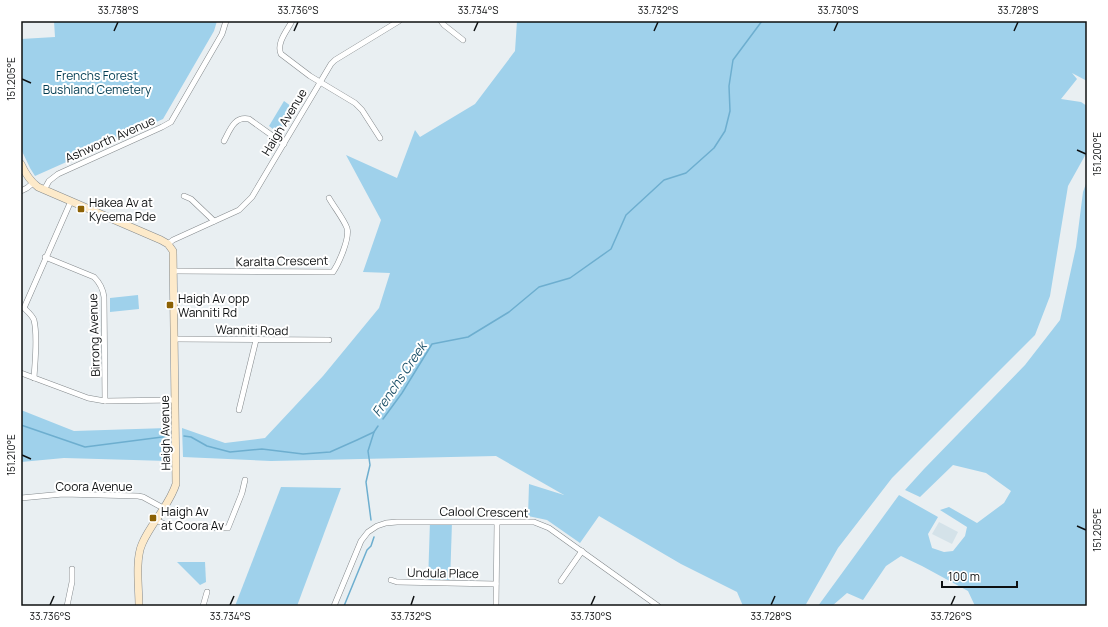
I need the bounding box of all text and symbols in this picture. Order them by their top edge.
text: 33.738°S [98,3,138,17]
text: 33.736°S [277,3,319,17]
text: 33.734°S [458,3,498,17]
text: 33.732°S [638,3,678,17]
text: 33.730°S [818,3,858,17]
text: 33.728°S [998,3,1038,17]
text: 151.205°E [4,57,18,101]
park label: Frenchs Forest Bushland Cemetery [43,67,152,98]
street label: Haigh Avenue [257,85,311,159]
street label: Ashworth Avenue [62,112,158,166]
text: 151.200°E [1090,132,1104,176]
place label: Hakea Av at Kyeema Pde [89,194,156,225]
marker: Hakea Av at Kyeema Pde [76,204,86,214]
street label: Karalta Crescent [236,252,329,270]
place label: Haigh Av opp Wanniti Rd [178,290,249,321]
street label: Birrong Avenue [84,293,104,377]
marker: Haigh Av opp Wanniti Rd [165,300,175,310]
street label: Wanniti Road [215,321,289,339]
water label: Frenchs Creek [367,336,432,420]
street label: Haigh Avenue [156,395,174,471]
text: 151.210°E [4,434,18,476]
street label: Coora Avenue [55,478,133,495]
place label: Haigh Av at Coora Av [161,503,224,534]
street label: Calool Crescent [439,503,529,521]
text: 151.205°E [1090,508,1104,552]
marker: Haigh Av at Coora Av [148,513,158,523]
scale bar [942,563,1017,589]
street label: Undula Place [407,564,479,582]
text: 100 m [948,568,980,585]
text: 33.736°S [29,609,71,623]
text: 33.734°S [210,609,250,623]
text: 33.732°S [391,609,431,623]
text: 33.730°S [571,609,611,623]
text: 33.728°S [751,609,791,623]
text: 33.726°S [930,609,972,623]

